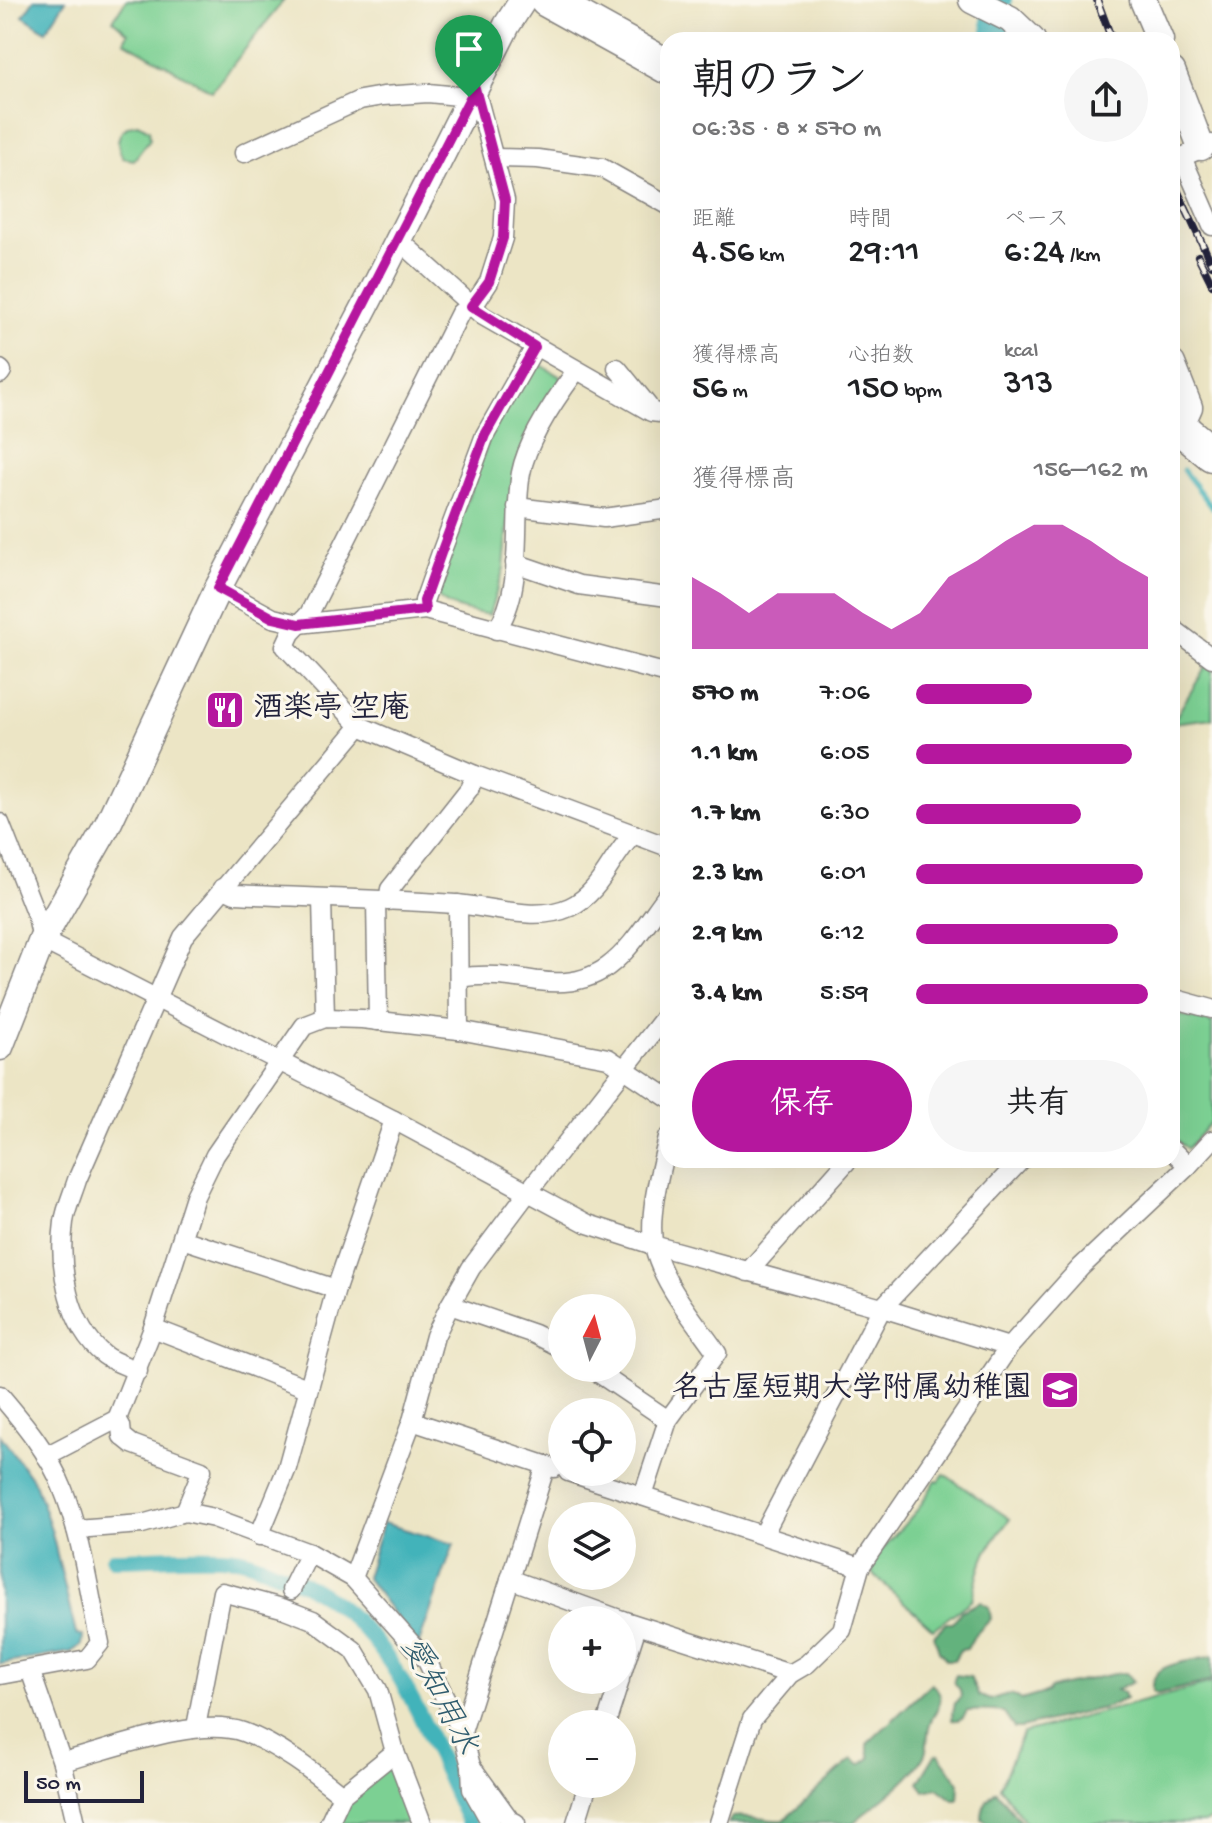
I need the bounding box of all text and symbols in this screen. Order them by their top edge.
pin [435,15,503,97]
icon: arrive [447,27,491,71]
button: share [1064,58,1148,142]
text: 朝のラン [692,59,868,111]
text: 06:35 · 8 × 570 m [692,115,881,146]
text: 距離 [692,208,736,234]
text: 時間 [848,208,892,234]
text: ペース [1004,208,1069,234]
text: 4.56 [692,234,754,274]
text: 29:11 [848,234,920,274]
text: 6:24 [1004,234,1065,274]
text: km [754,243,785,269]
text: /km [1065,243,1101,269]
text: kcal [1004,339,1038,365]
text: 獲得標高 [692,344,780,370]
text: 心拍数 [848,344,914,370]
text: 313 [1004,365,1053,405]
text: 56 [692,370,727,410]
text: 150 [848,370,899,410]
text: m [727,379,748,405]
text: bpm [899,379,942,405]
text: 156–162 m [1034,456,1148,487]
text: 獲得標高 [692,466,796,497]
text: 570 m [692,679,759,710]
text: 7:06 [820,679,870,710]
restaurant icon: 酒楽亭 空庵 [204,689,246,731]
place label: 酒楽亭 空庵 [253,691,410,728]
text: 1.1 km [692,739,757,770]
text: 6:05 [820,739,870,770]
text: 1.7 km [692,799,760,830]
text: 6:30 [820,799,870,830]
text: 2.3 km [692,859,763,890]
text: 6:01 [820,859,867,890]
text: 2.9 km [692,919,762,950]
text: 6:12 [820,919,865,950]
text: 3.4 km [692,979,762,1010]
text: 5:59 [820,979,869,1010]
button: 保存 [692,1060,912,1152]
button: 共有 [928,1060,1148,1152]
north arrow [548,1294,636,1382]
map controls [548,1294,636,1798]
school or university icon: 名古屋短期大学附属幼稚園 [1039,1369,1081,1411]
place label: 名古屋短期大学附属幼稚園 [672,1371,1032,1408]
button: locate [548,1398,636,1486]
button: layers [548,1502,636,1590]
button: + [548,1606,636,1694]
water label: 愛知用水 [390,1631,485,1762]
button: − [548,1710,636,1798]
scale bar [24,1767,144,1803]
text: 50 m [36,1772,81,1798]

